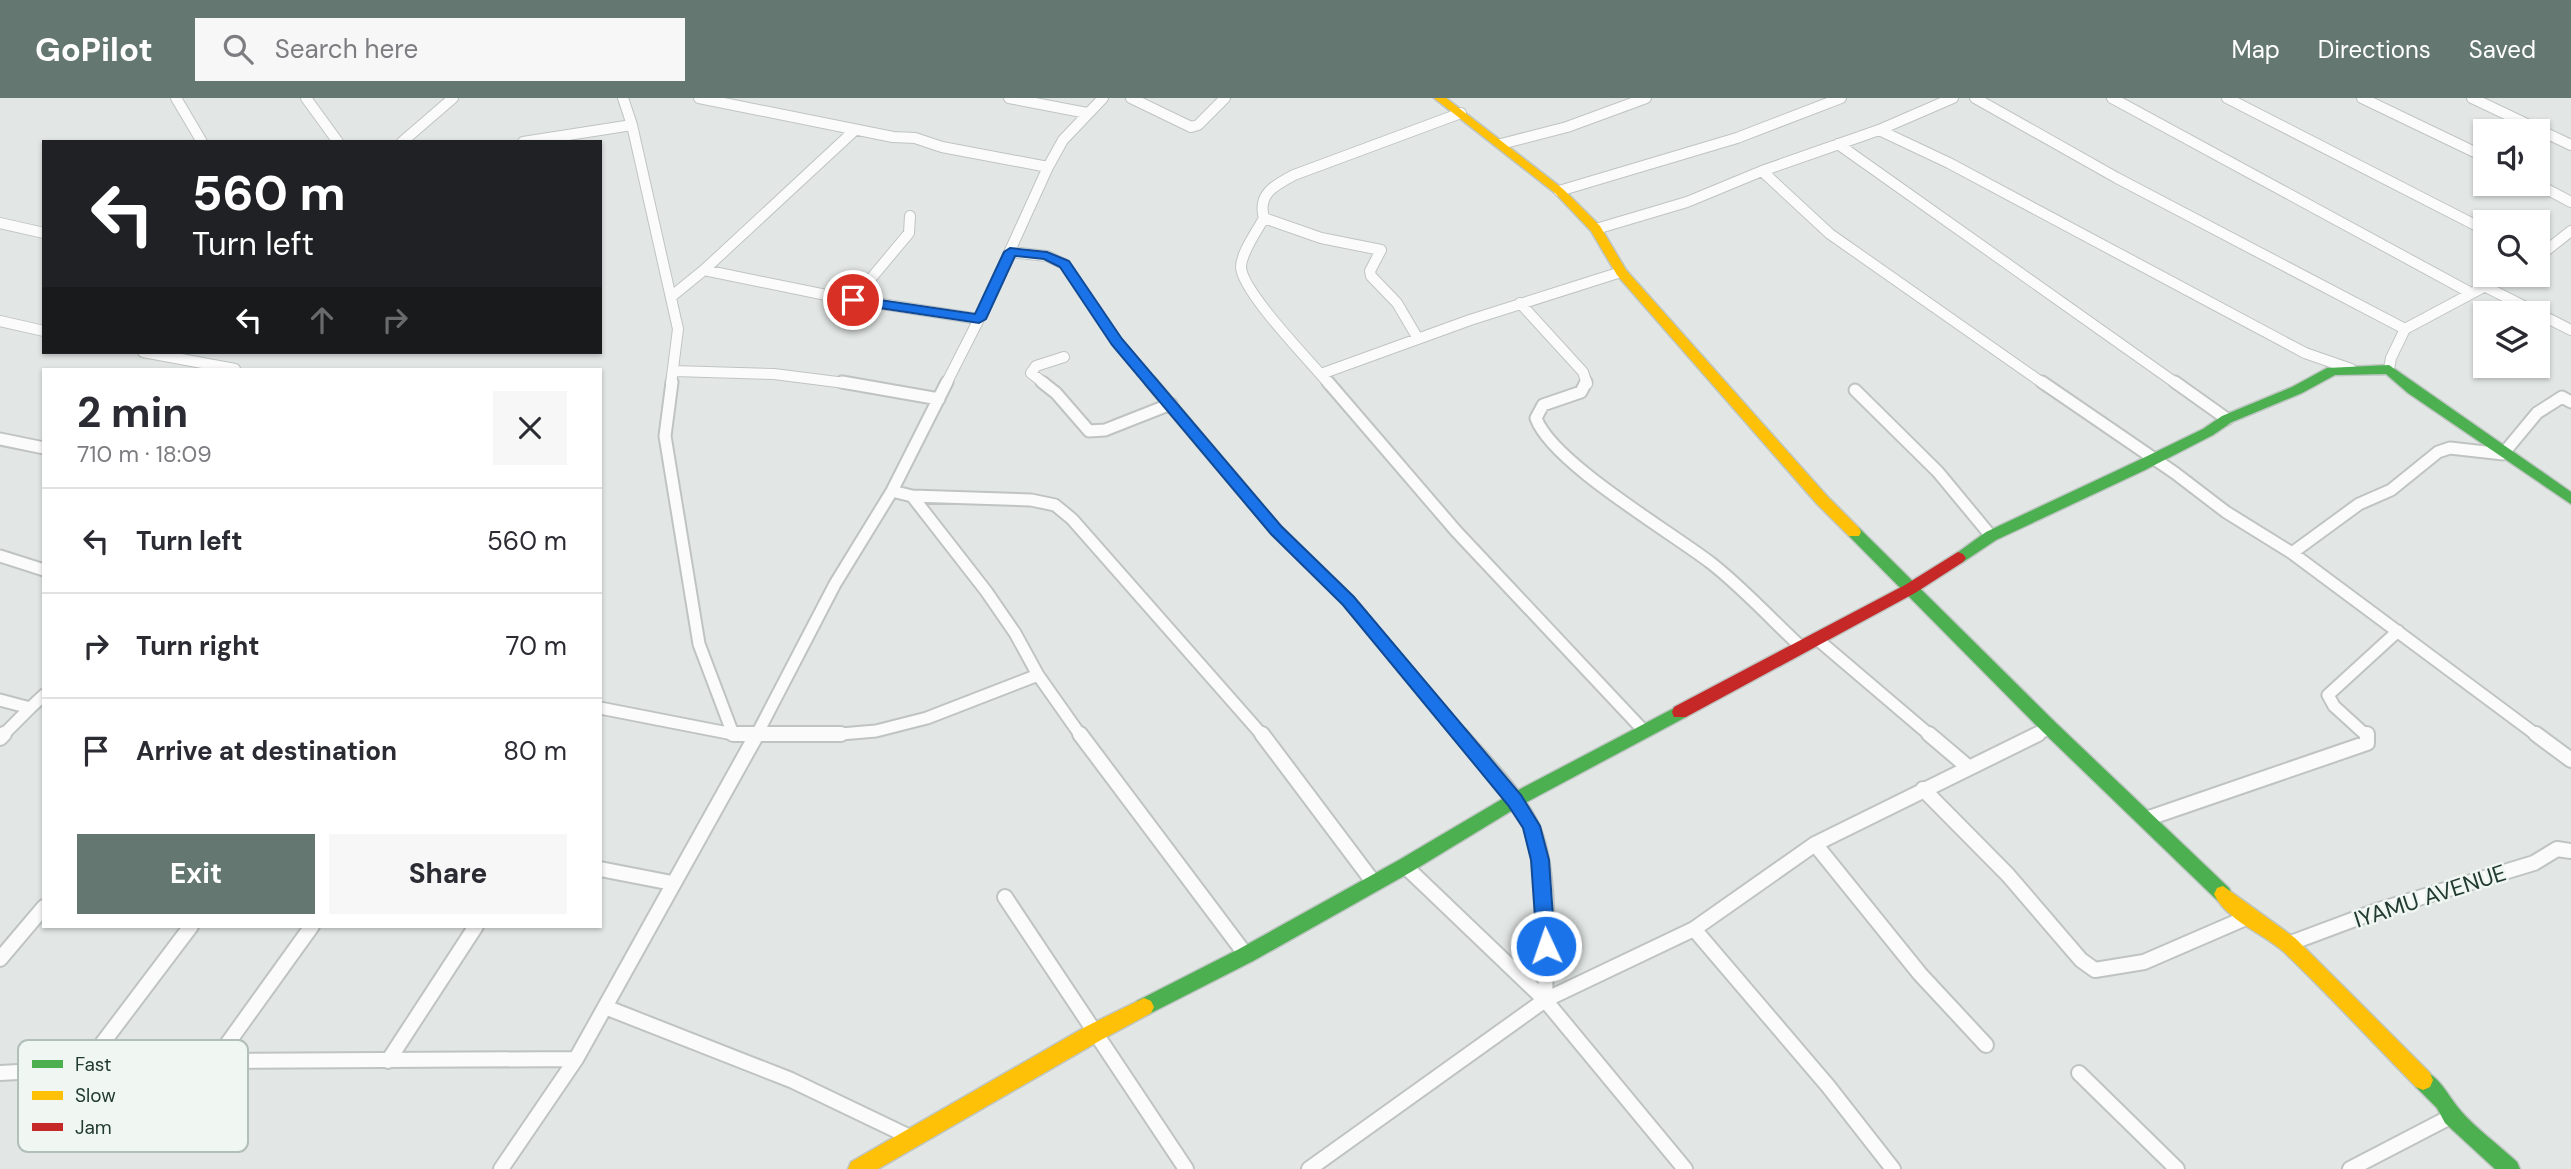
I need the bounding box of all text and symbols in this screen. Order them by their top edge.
search box [195,18,685,81]
text: GoPilot [35,28,153,71]
icon: search [219,30,257,68]
text: Search here [275,32,418,66]
text: Map [2232,34,2280,65]
text: Directions [2318,34,2431,65]
text: Saved [2469,34,2536,65]
map controls [2473,119,2550,378]
button: sound [2473,119,2550,196]
text: 560 m [192,161,346,225]
icon: left [77,168,168,259]
button: search [2473,210,2550,287]
text: Turn left [192,223,314,265]
pin [823,270,883,330]
icon: arrive [834,281,872,319]
icon: left [230,301,268,339]
icon: ahead [303,301,341,339]
icon: right [376,301,414,339]
button: layers [2473,301,2550,378]
text: 2 min [77,385,188,440]
button: close [493,391,567,465]
text: 710 m · 18:09 [77,439,212,469]
icon: left [77,522,115,560]
text: Turn left [136,524,243,558]
text: 560 m [487,524,567,558]
icon: right [77,627,115,665]
text: Turn right [136,629,260,663]
text: 70 m [506,629,567,663]
icon: arrive [77,732,115,770]
text: Arrive at destination [136,734,397,768]
text: 80 m [503,734,567,768]
button: Exit [77,834,315,914]
button: Share [329,834,567,914]
street label: IYAMU AVENUE [2350,857,2510,935]
position arrow [1509,909,1583,983]
legend [18,1040,248,1152]
text: Fast [75,1052,111,1077]
text: Slow [75,1083,116,1108]
text: Jam [75,1115,112,1140]

